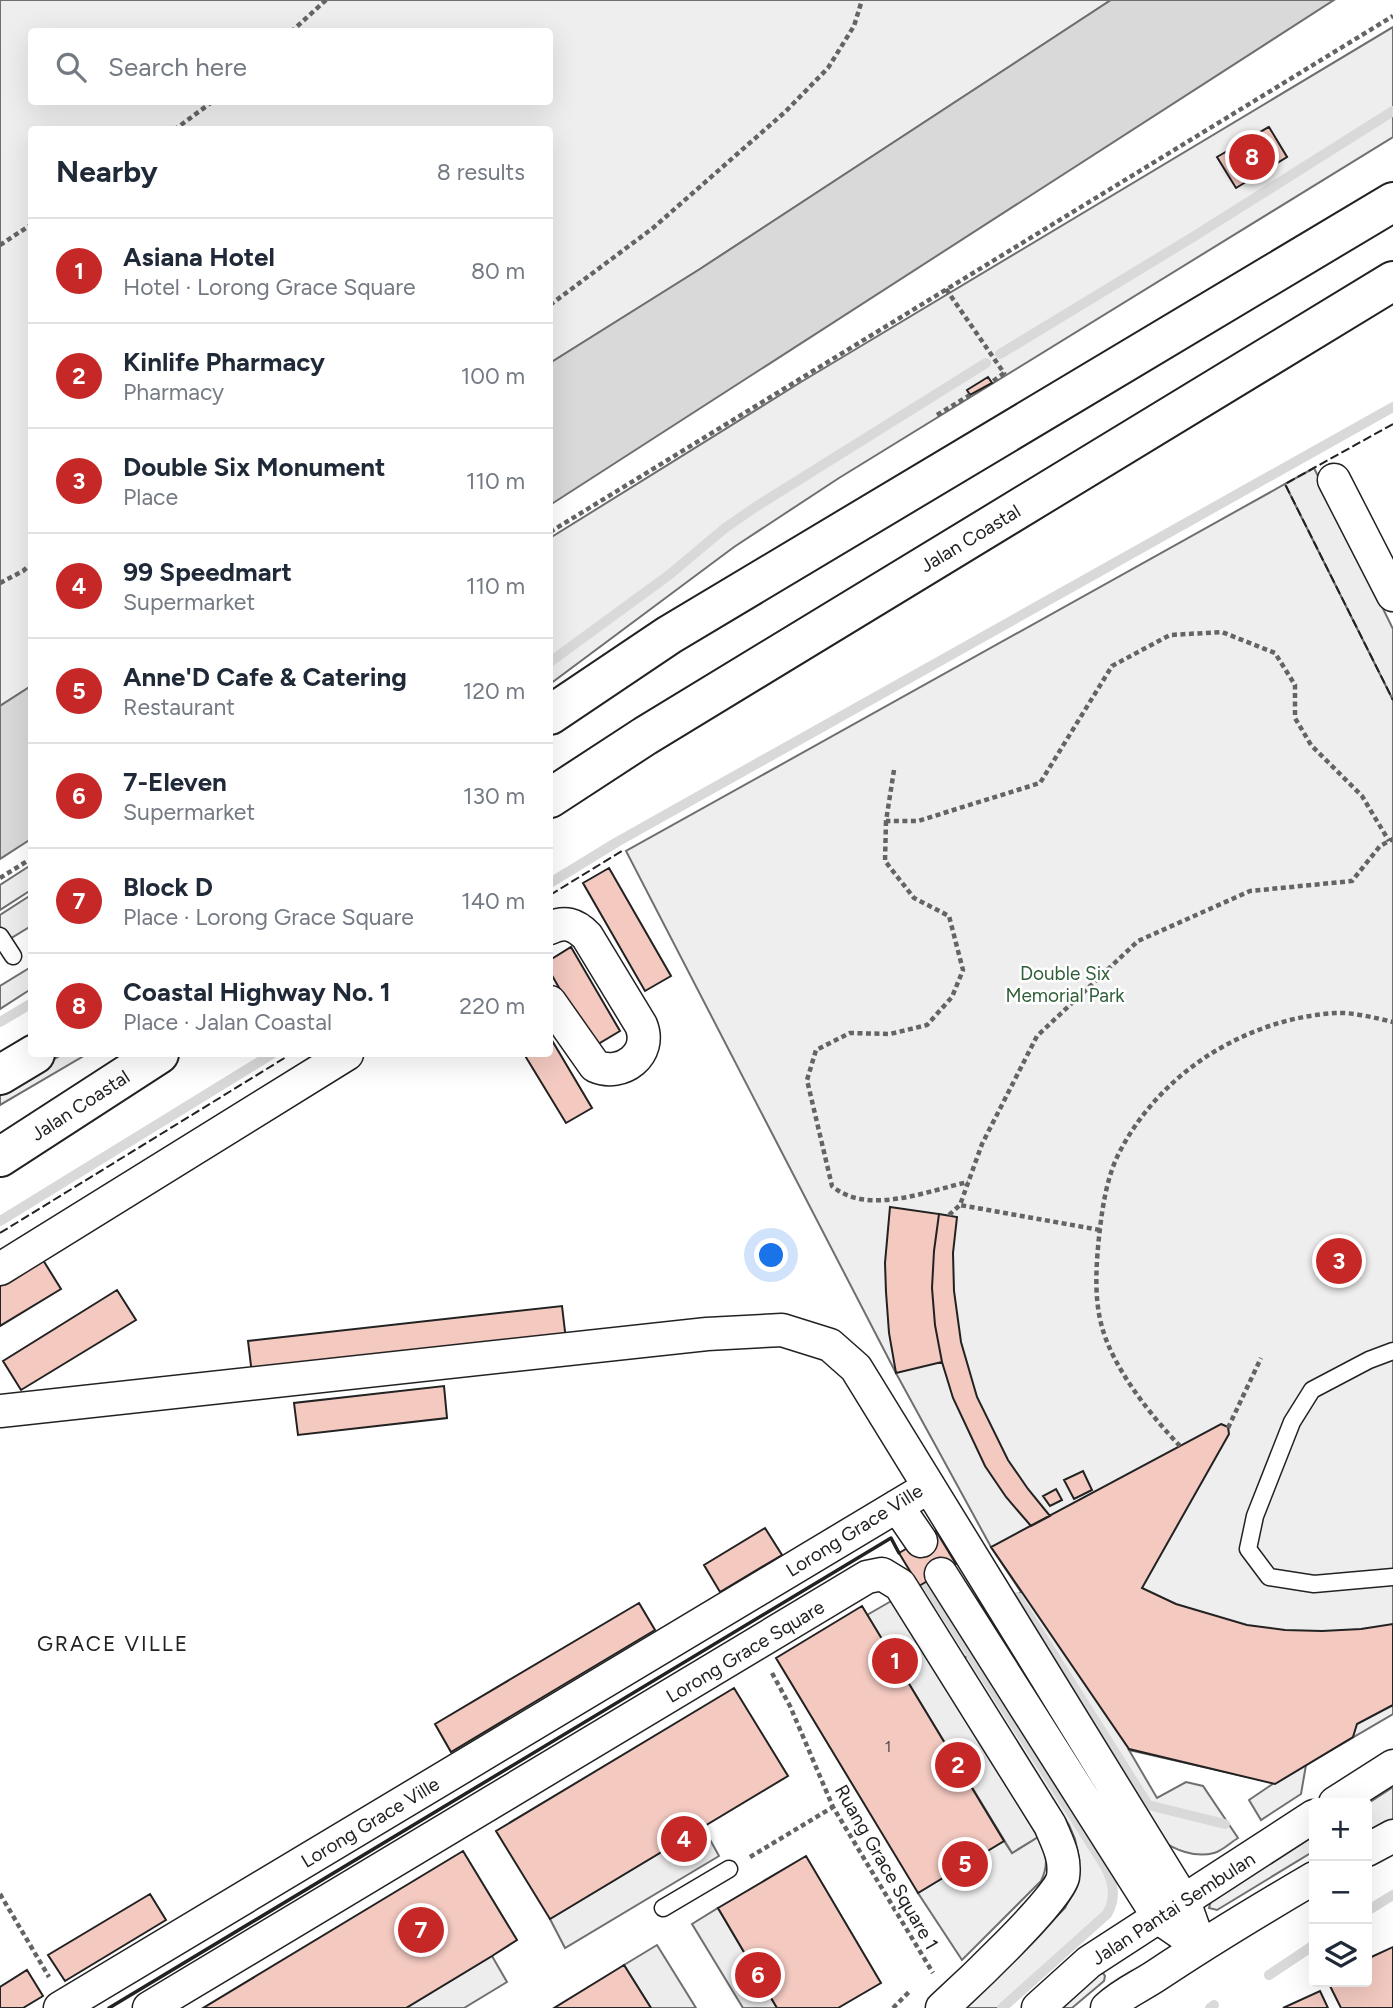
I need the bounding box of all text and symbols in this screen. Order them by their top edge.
search box [28,28,553,105]
icon: search [52,48,90,86]
text: Search here [108,51,247,83]
pin: 8 [1229,131,1275,183]
text: Nearby [56,153,158,190]
text: 8 results [437,158,525,186]
text: Asiana Hotel [123,241,275,273]
text: 1 [74,257,84,285]
text: 80 m [471,257,525,285]
text: Hotel · Lorong Grace Square [123,273,415,301]
text: Kinlife Pharmacy [123,346,325,378]
text: 2 [72,362,86,390]
text: 100 m [461,362,525,390]
text: Pharmacy [123,378,224,406]
text: Double Six Monument [123,451,386,483]
text: 3 [73,467,85,495]
text: 110 m [466,467,525,495]
text: Place [123,483,178,511]
street label: Jalan Coastal [916,499,1025,577]
text: 99 Speedmart [123,556,292,588]
text: 4 [72,572,86,600]
text: 110 m [466,572,525,600]
text: Supermarket [123,588,255,616]
text: Anne'D Cafe & Catering [123,661,407,693]
text: 5 [72,677,86,705]
text: 120 m [463,677,525,705]
text: Restaurant [123,693,235,721]
text: 7-Eleven [123,766,227,798]
text: 6 [72,782,86,810]
text: 130 m [463,782,525,810]
text: Supermarket [123,798,255,826]
text: Block D [123,871,213,903]
text: 7 [73,887,85,915]
text: 140 m [461,887,525,915]
text: Place · Lorong Grace Square [123,903,414,931]
park label: Double Six Memorial Park [1005,962,1125,1007]
text: Coastal Highway No. 1 [123,976,391,1008]
text: 8 [72,992,86,1020]
text: 220 m [459,992,525,1020]
text: Place · Jalan Coastal [123,1008,332,1036]
street label: Jalan Coastal [27,1065,134,1146]
pin: 3 [1316,1235,1362,1287]
your location [754,1238,788,1272]
street label: Lorong Grace Ville [782,1479,927,1582]
street label: Lorong Grace Square [662,1595,829,1708]
district label: GRACE VILLE [37,1631,189,1656]
pin: 1 [872,1635,918,1687]
house number: 1 [885,1737,891,1756]
pin: 2 [935,1739,981,1791]
street label: Lorong Grace Ville [297,1772,443,1873]
street label: Ruang Grace Square 1 [830,1781,943,1954]
map controls [1309,1798,1372,1987]
button: + [1309,1798,1372,1861]
pin: 4 [661,1813,707,1865]
pin: 5 [942,1838,988,1890]
street label: Jalan Pantai Sembulan [1087,1847,1259,1970]
button: − [1309,1861,1372,1924]
pin: 7 [398,1904,444,1956]
button: layers [1309,1924,1372,1987]
pin: 6 [735,1949,781,2001]

